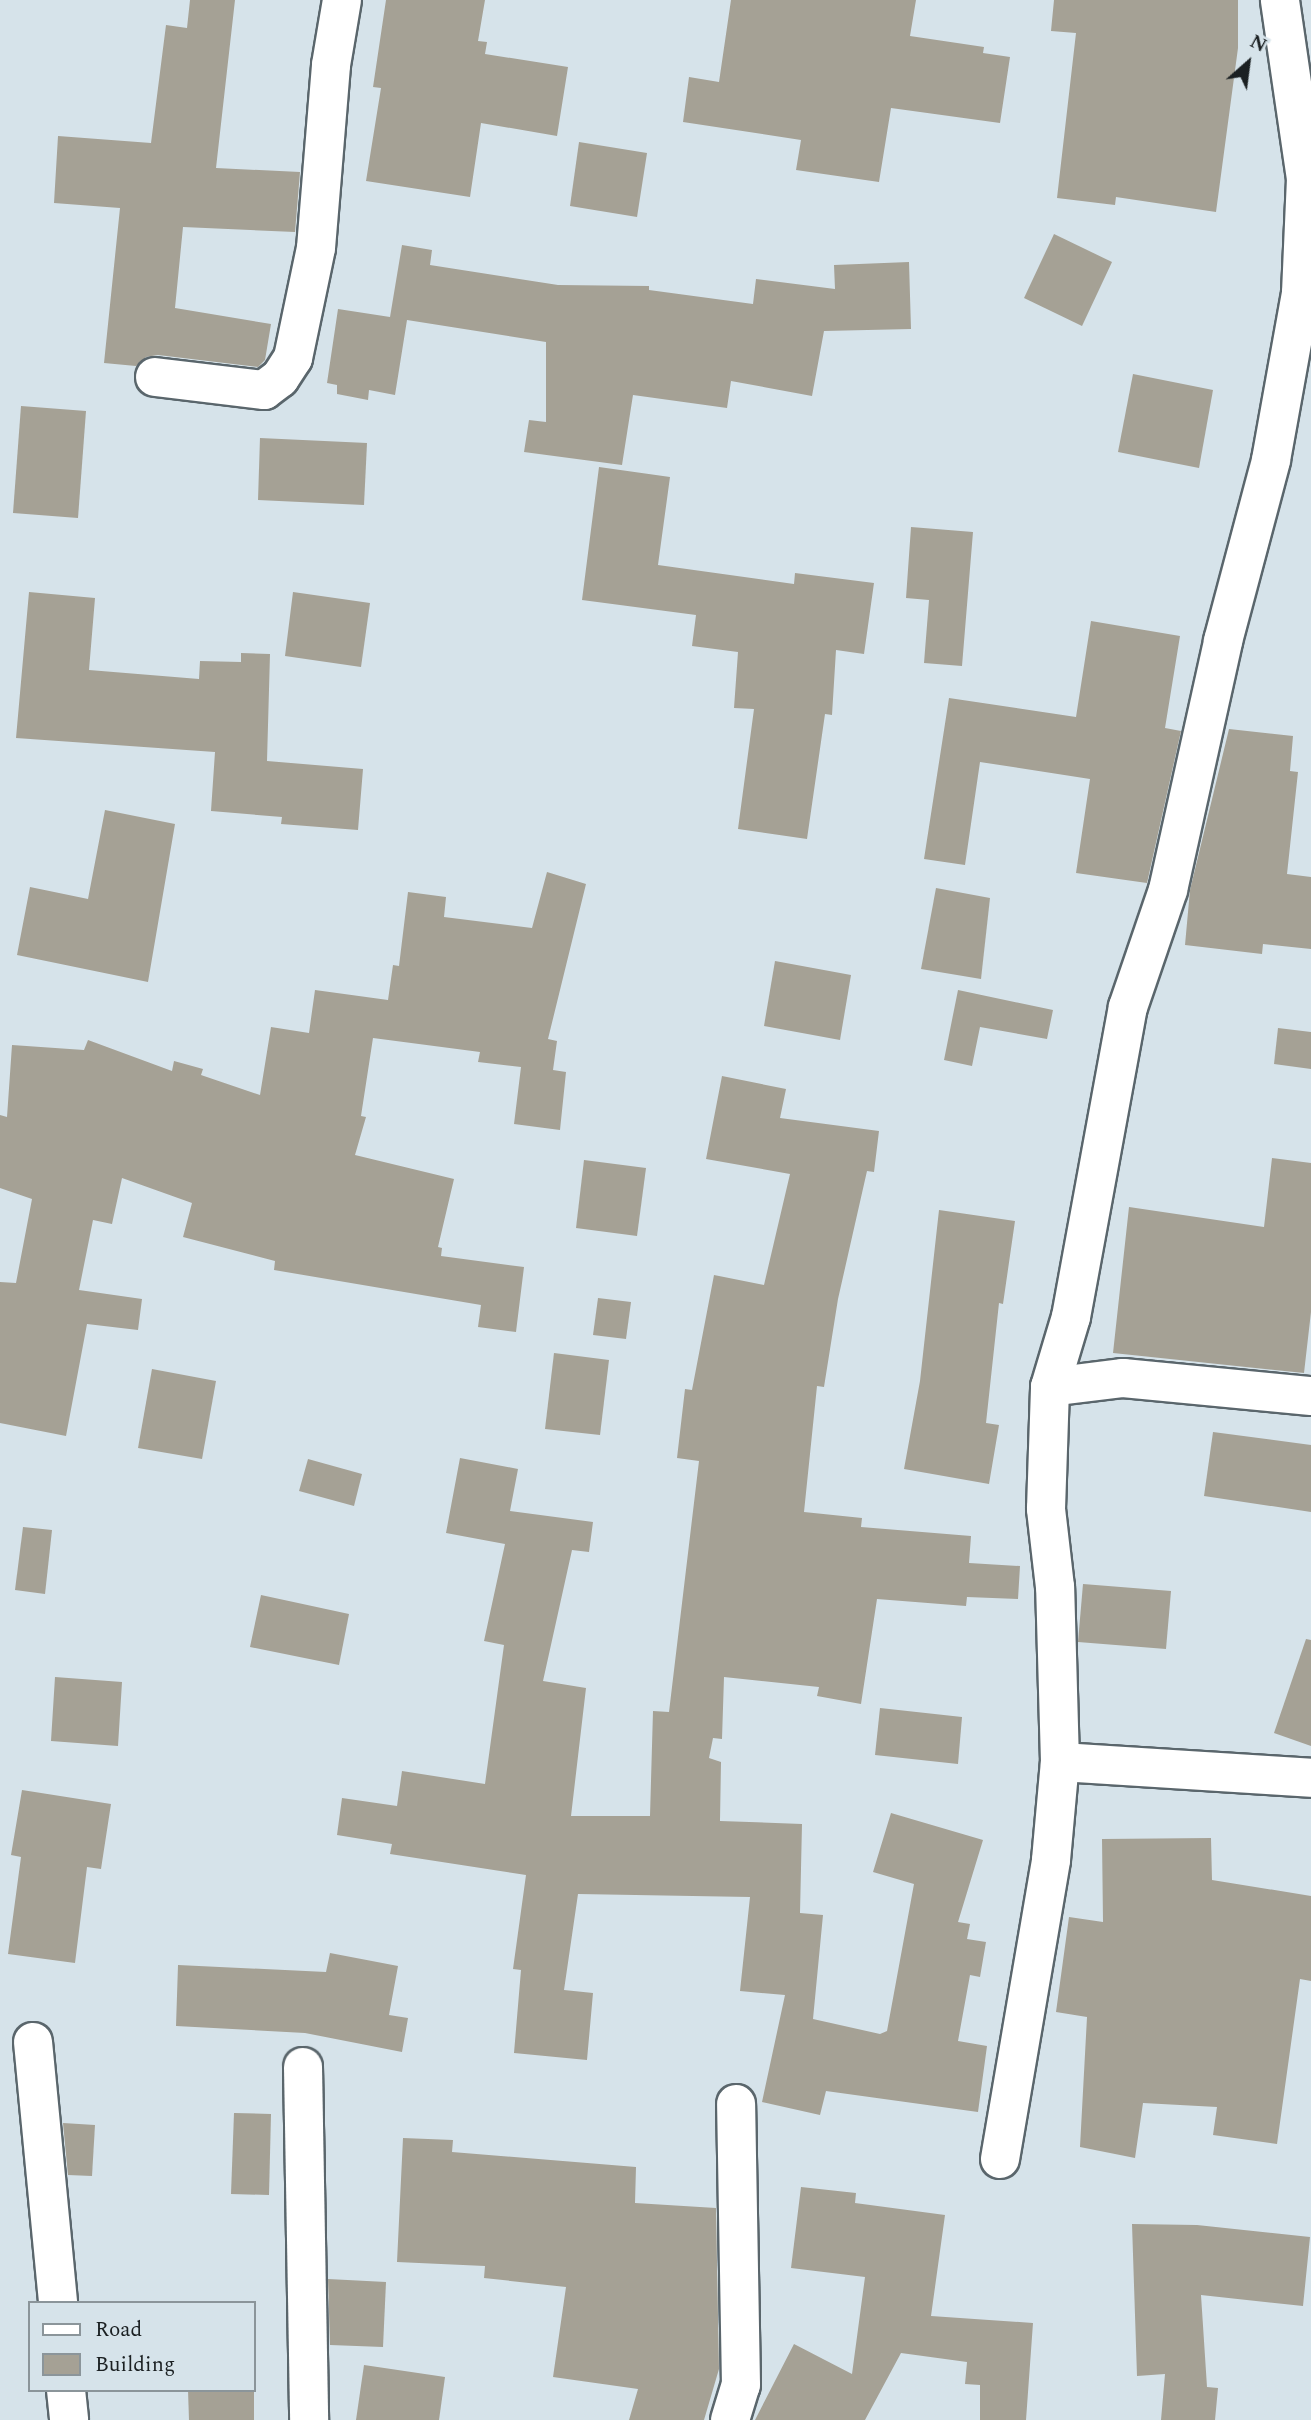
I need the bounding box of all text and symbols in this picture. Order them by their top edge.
north arrow [1213,28,1283,98]
text: N [1244,28,1272,60]
legend [28,2301,256,2392]
text: Road [95,2314,142,2346]
text: Building [95,2349,175,2381]

